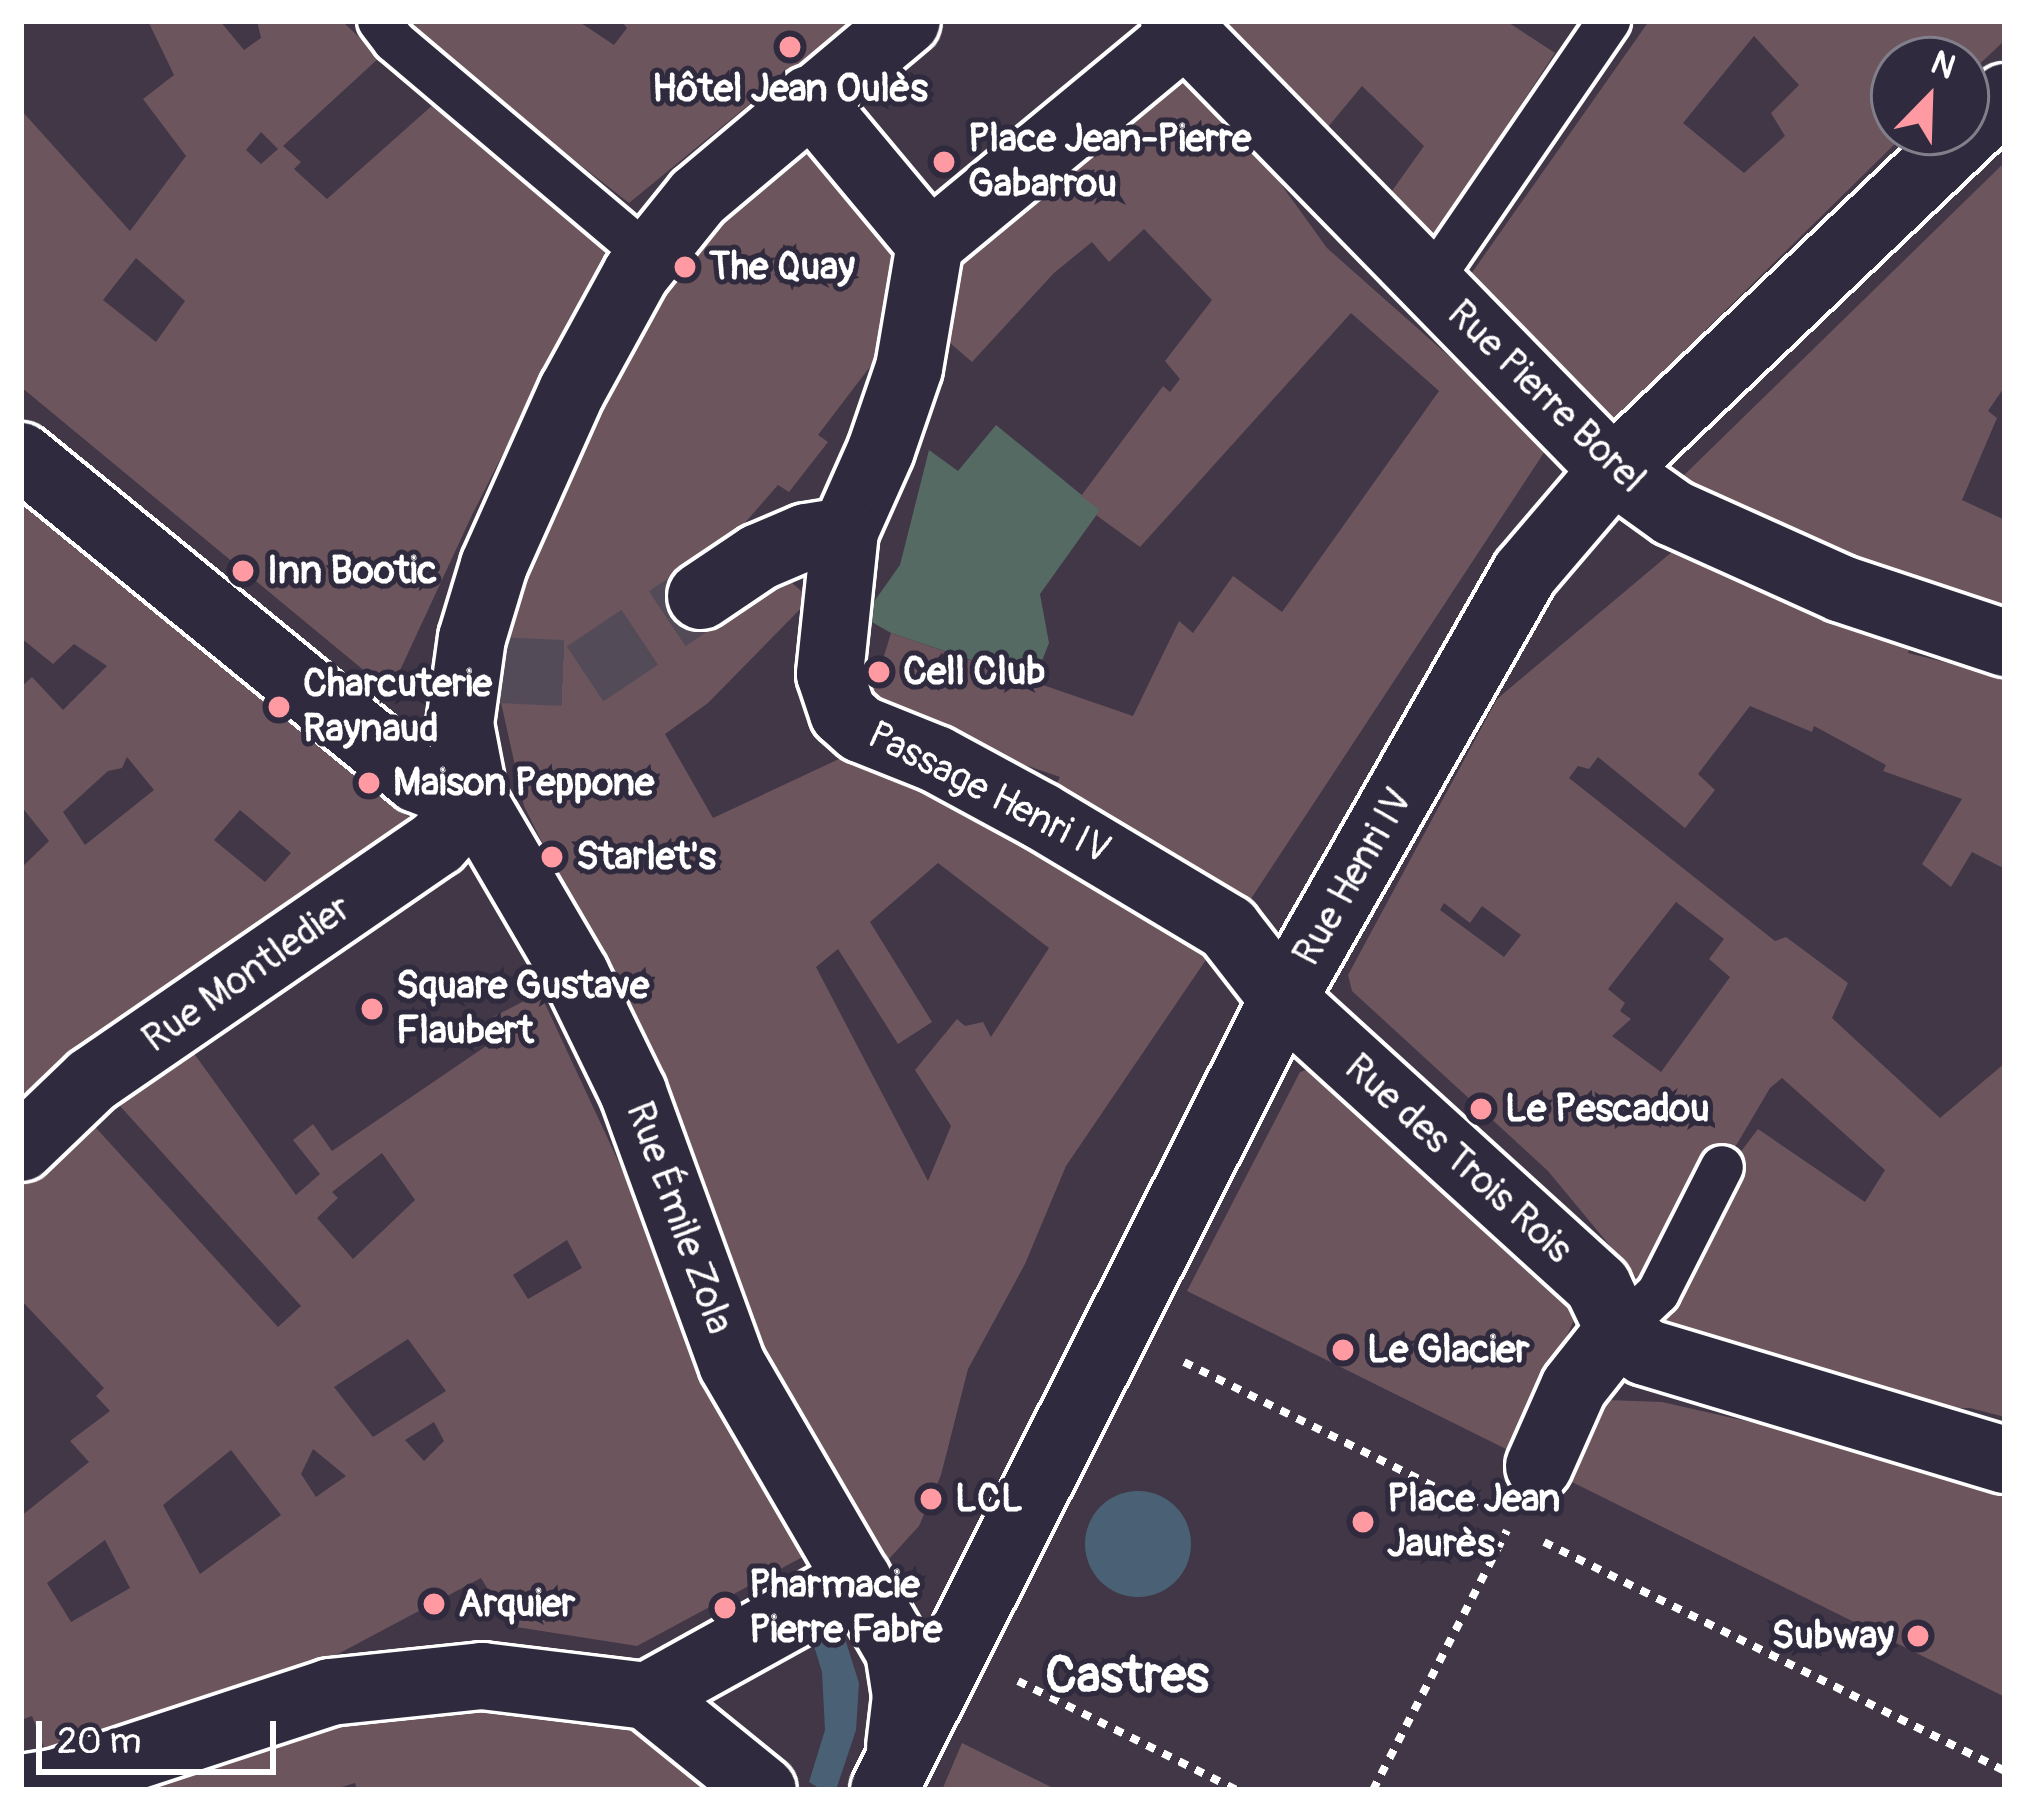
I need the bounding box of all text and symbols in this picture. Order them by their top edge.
marker: Hôtel Jean Oulès [777,34,803,60]
north arrow [1870,36,1990,156]
text: N [1925,42,1961,88]
place label: Hôtel Jean Oulès [652,66,928,112]
place label: Place Jean-Pierre Gabarrou [968,117,1251,208]
marker: Place Jean-Pierre Gabarrou [931,149,957,175]
place label: The Quay [709,244,855,290]
marker: The Quay [672,254,698,280]
street label: Rue Pierre Borel [1437,291,1655,503]
place label: Inn Bootic [267,548,437,594]
marker: Inn Bootic [230,558,256,584]
place label: Cell Club [903,649,1045,695]
marker: Cell Club [866,659,892,685]
place label: Charcuterie Raynaud [303,662,492,753]
marker: Charcuterie Raynaud [266,694,292,720]
street label: Passage Henri IV [860,712,1118,874]
place label: Maison Peppone [393,760,654,806]
marker: Maison Peppone [356,770,382,796]
street label: Rue Henri IV [1283,780,1423,974]
place label: Starlet's [576,834,716,880]
marker: Starlet's [539,844,565,870]
street label: Rue Montledier [134,885,360,1063]
place label: Square Gustave Flaubert [396,964,649,1055]
marker: Square Gustave Flaubert [359,996,385,1022]
street label: Rue des Trois Rois [1335,1045,1581,1273]
place label: Le Pescadou [1505,1086,1710,1132]
street label: Rue Émile Zola [615,1096,743,1340]
marker: Le Pescadou [1468,1096,1494,1122]
place label: Le Glacier [1367,1327,1529,1373]
marker: Le Glacier [1330,1337,1356,1363]
place label: LCL [955,1476,1023,1522]
place label: Place Jean Jaurès [1387,1477,1560,1568]
marker: LCL [918,1486,944,1512]
marker: Place Jean Jaurès [1350,1509,1376,1535]
place label: Pharmacie Pierre Fabre [749,1563,942,1654]
place label: Arquier [458,1581,575,1627]
marker: Arquier [421,1591,447,1617]
marker: Pharmacie Pierre Fabre [712,1595,738,1621]
place label: Subway [1771,1613,1894,1659]
marker: Subway [1905,1623,1931,1649]
district label: Castres [1045,1645,1209,1707]
scale bar [42,1697,282,1771]
text: 20 m [57,1719,142,1764]

